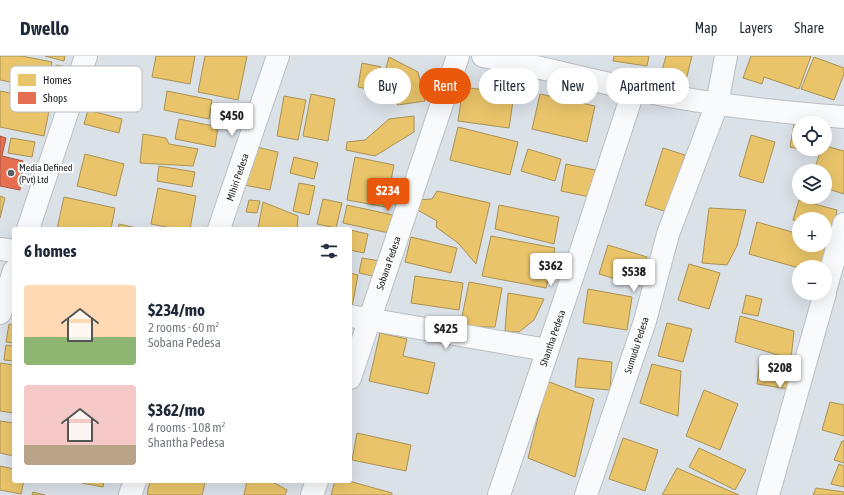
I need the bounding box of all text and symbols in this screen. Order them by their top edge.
text: Dwello [20,17,69,39]
text: Map [695,20,717,36]
text: Layers [739,20,772,36]
text: Share [794,20,824,36]
legend [10,66,142,112]
chip: Buy [364,68,411,104]
chip: Rent [419,68,471,104]
chip: Filters [479,68,539,104]
chip: New [547,68,598,104]
chip: Apartment [606,68,689,104]
text: Homes [43,74,71,86]
text: Shops [43,92,67,104]
pin: $450 [208,103,256,137]
text: $450 [220,108,244,123]
map controls [792,116,832,300]
button: locate [792,116,832,156]
street label: Mihiri Pedesa [224,152,251,202]
place label: Media Defined (Pvt) Ltd [19,162,73,185]
button: layers [792,164,832,204]
marker: Media Defined (Pvt) Ltd [6,168,16,178]
pin: $234 [364,178,412,212]
text: $234 [376,183,400,198]
button: + [792,212,832,252]
street label: Sobana Pedesa [374,235,403,291]
icon: filters [318,240,340,262]
text: 6 homes [24,241,77,261]
pin: $362 [527,253,575,287]
text: $362 [539,258,563,273]
pin: $538 [610,259,658,293]
button: − [792,260,832,300]
text: $538 [622,264,646,279]
text: $234/mo [148,300,205,320]
icon: home [56,301,104,349]
street label: Shantha Pedesa [538,308,567,368]
street label: Sumudu Pedesa [622,315,651,375]
pin: $425 [422,316,470,350]
text: 2 rooms · 60 m² [148,320,219,335]
text: $425 [434,321,458,336]
text: Sobana Pedesa [148,335,221,350]
pin: $208 [756,355,804,389]
text: $208 [768,360,792,375]
text: $362/mo [148,400,205,420]
icon: home [56,401,104,449]
text: 4 rooms · 108 m² [148,420,225,435]
text: Shantha Pedesa [148,435,225,450]

